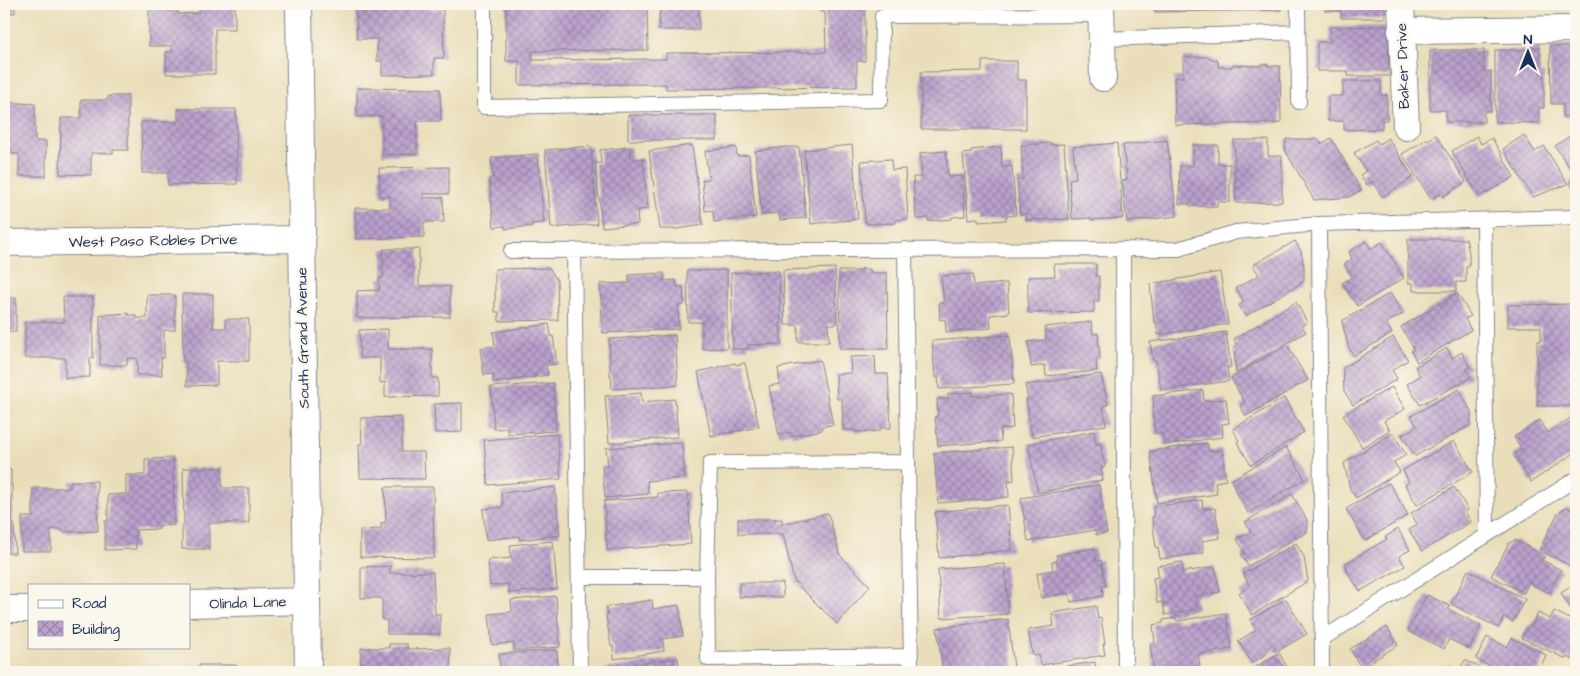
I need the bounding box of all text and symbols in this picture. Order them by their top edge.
street label: Baker Drive [1391,23,1415,109]
north arrow [1502,28,1552,78]
text: N [1524,30,1533,50]
street label: West Paso Robles Drive [68,229,238,253]
street label: South Grand Avenue [291,267,315,409]
legend [28,584,190,648]
street label: Olinda Lane [209,591,287,615]
text: Road [72,593,107,614]
text: Building [72,619,120,641]

